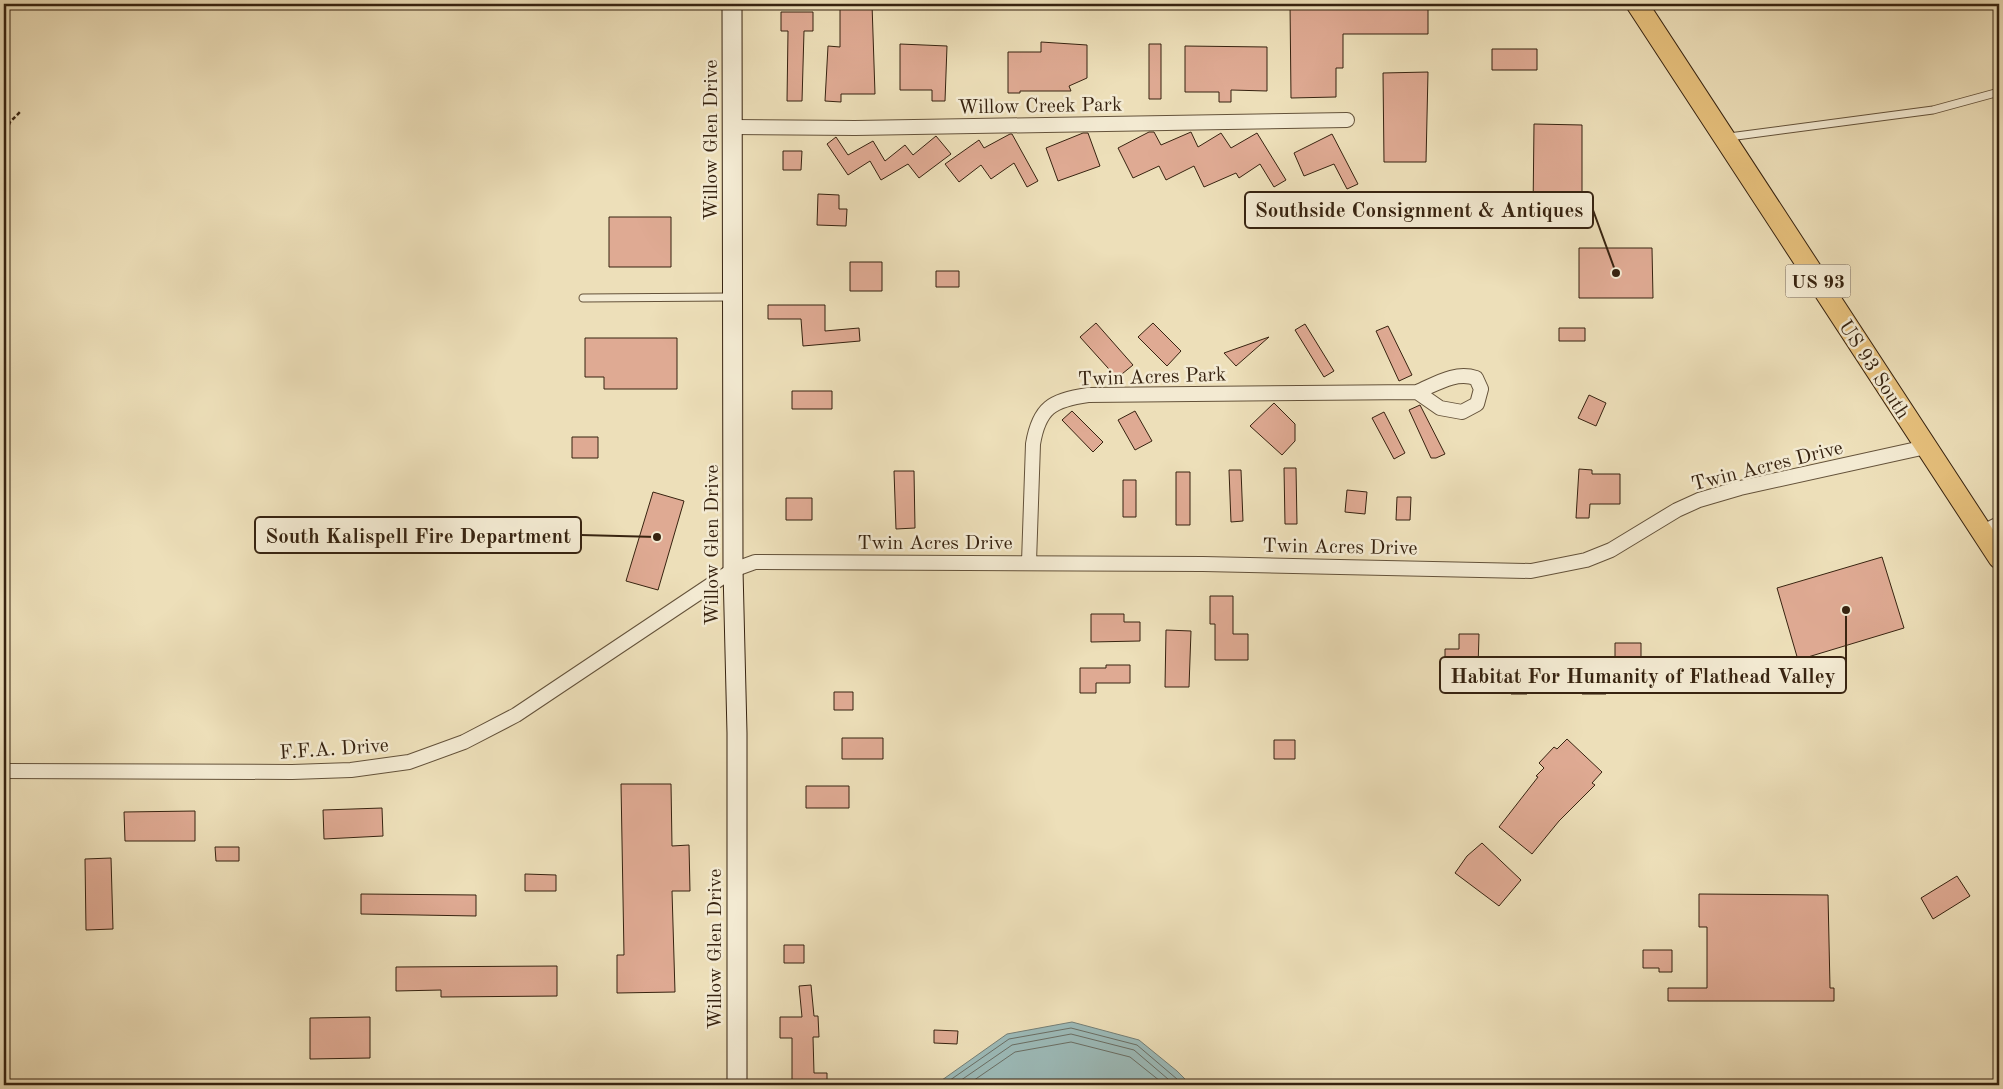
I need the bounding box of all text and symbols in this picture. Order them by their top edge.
street label: Willow Glen Drive [702,60,722,220]
street label: Willow Creek Park [958,96,1123,118]
callout: Southside Consignment & Antiques [1245,192,1593,228]
text: Southside Consignment & Antiques [1255,201,1583,222]
road number: US 93 [1786,264,1850,298]
street label: US 93 South [1834,317,1913,423]
street label: Twin Acres Park [1078,365,1227,391]
street label: Twin Acres Drive [1690,438,1845,495]
street label: Willow Glen Drive [703,465,723,625]
callout: South Kalispell Fire Department [255,517,581,553]
text: South Kalispell Fire Department [265,527,571,548]
street label: Twin Acres Drive [857,534,1013,554]
street label: Twin Acres Drive [1262,537,1418,559]
callout: Habitat For Humanity of Flathead Valley [1440,657,1846,693]
text: Habitat For Humanity of Flathead Valley [1450,667,1836,688]
street label: F.F.A. Drive [279,736,390,764]
street label: Willow Glen Drive [706,869,726,1029]

